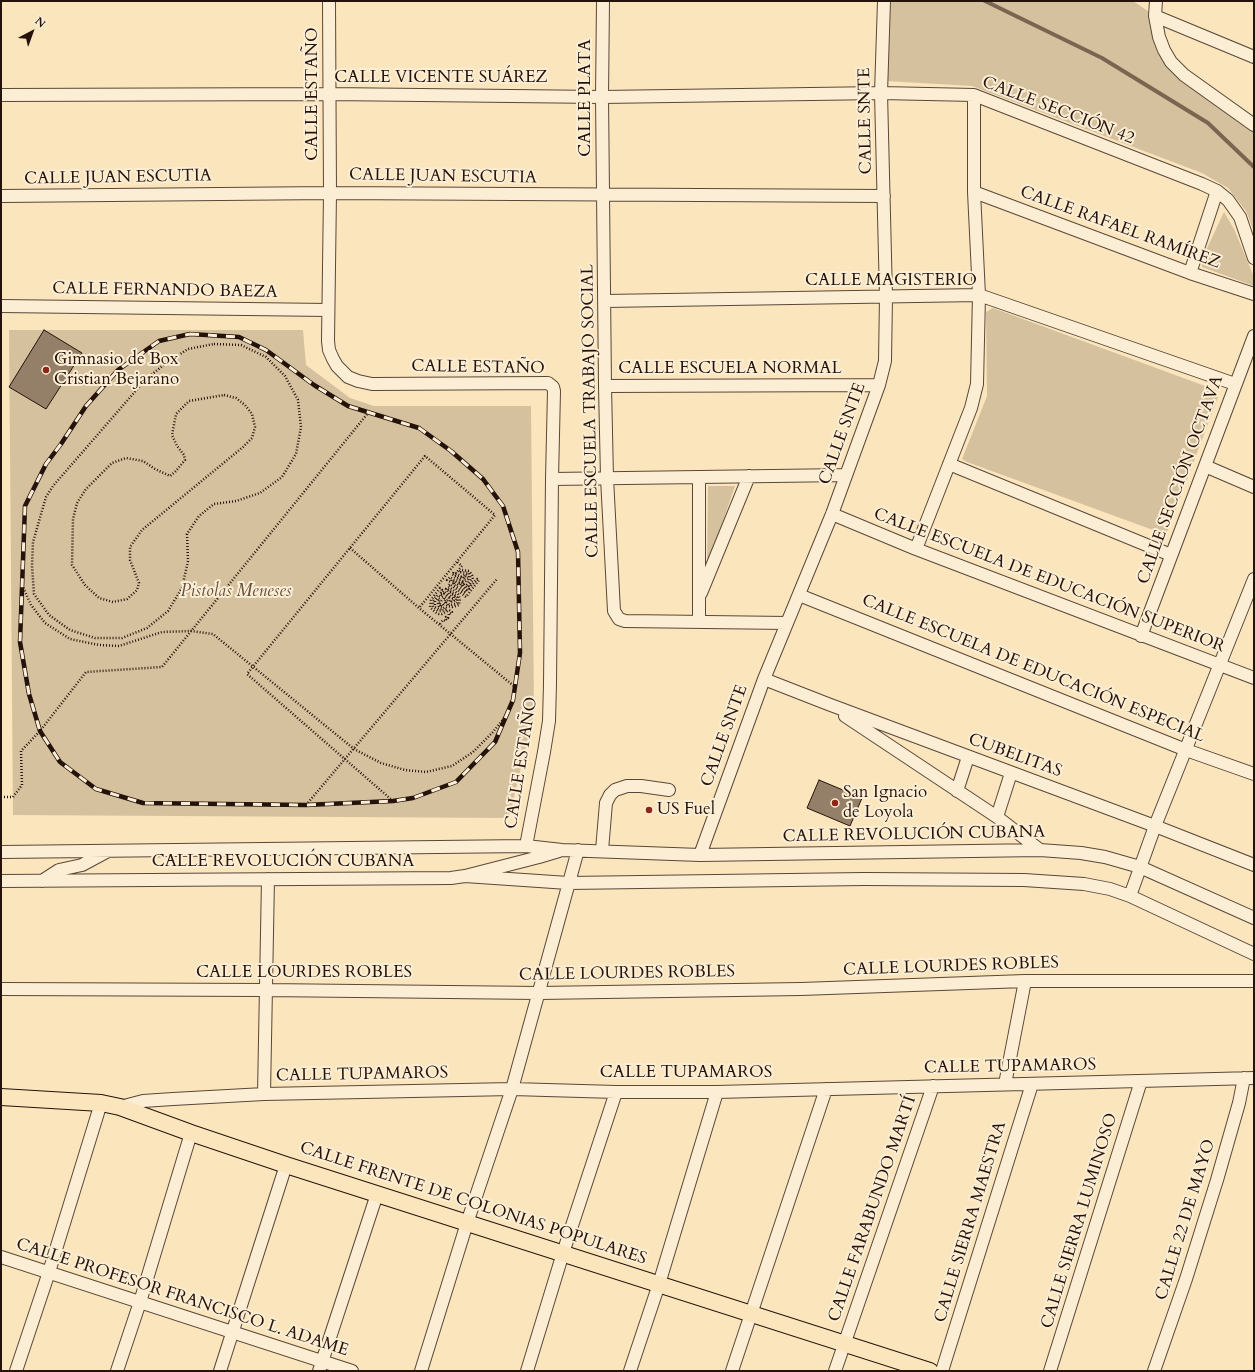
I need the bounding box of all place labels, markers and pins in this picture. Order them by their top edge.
place label: Gimnasio de Box Cristian Bejarano [54,350,179,390]
marker: Gimnasio de Box Cristian Bejarano [41,365,51,375]
place label: San Ignacio de Loyola [843,783,927,823]
marker: San Ignacio de Loyola [830,798,840,808]
place label: US Fuel [657,800,715,820]
marker: US Fuel [644,805,654,815]

